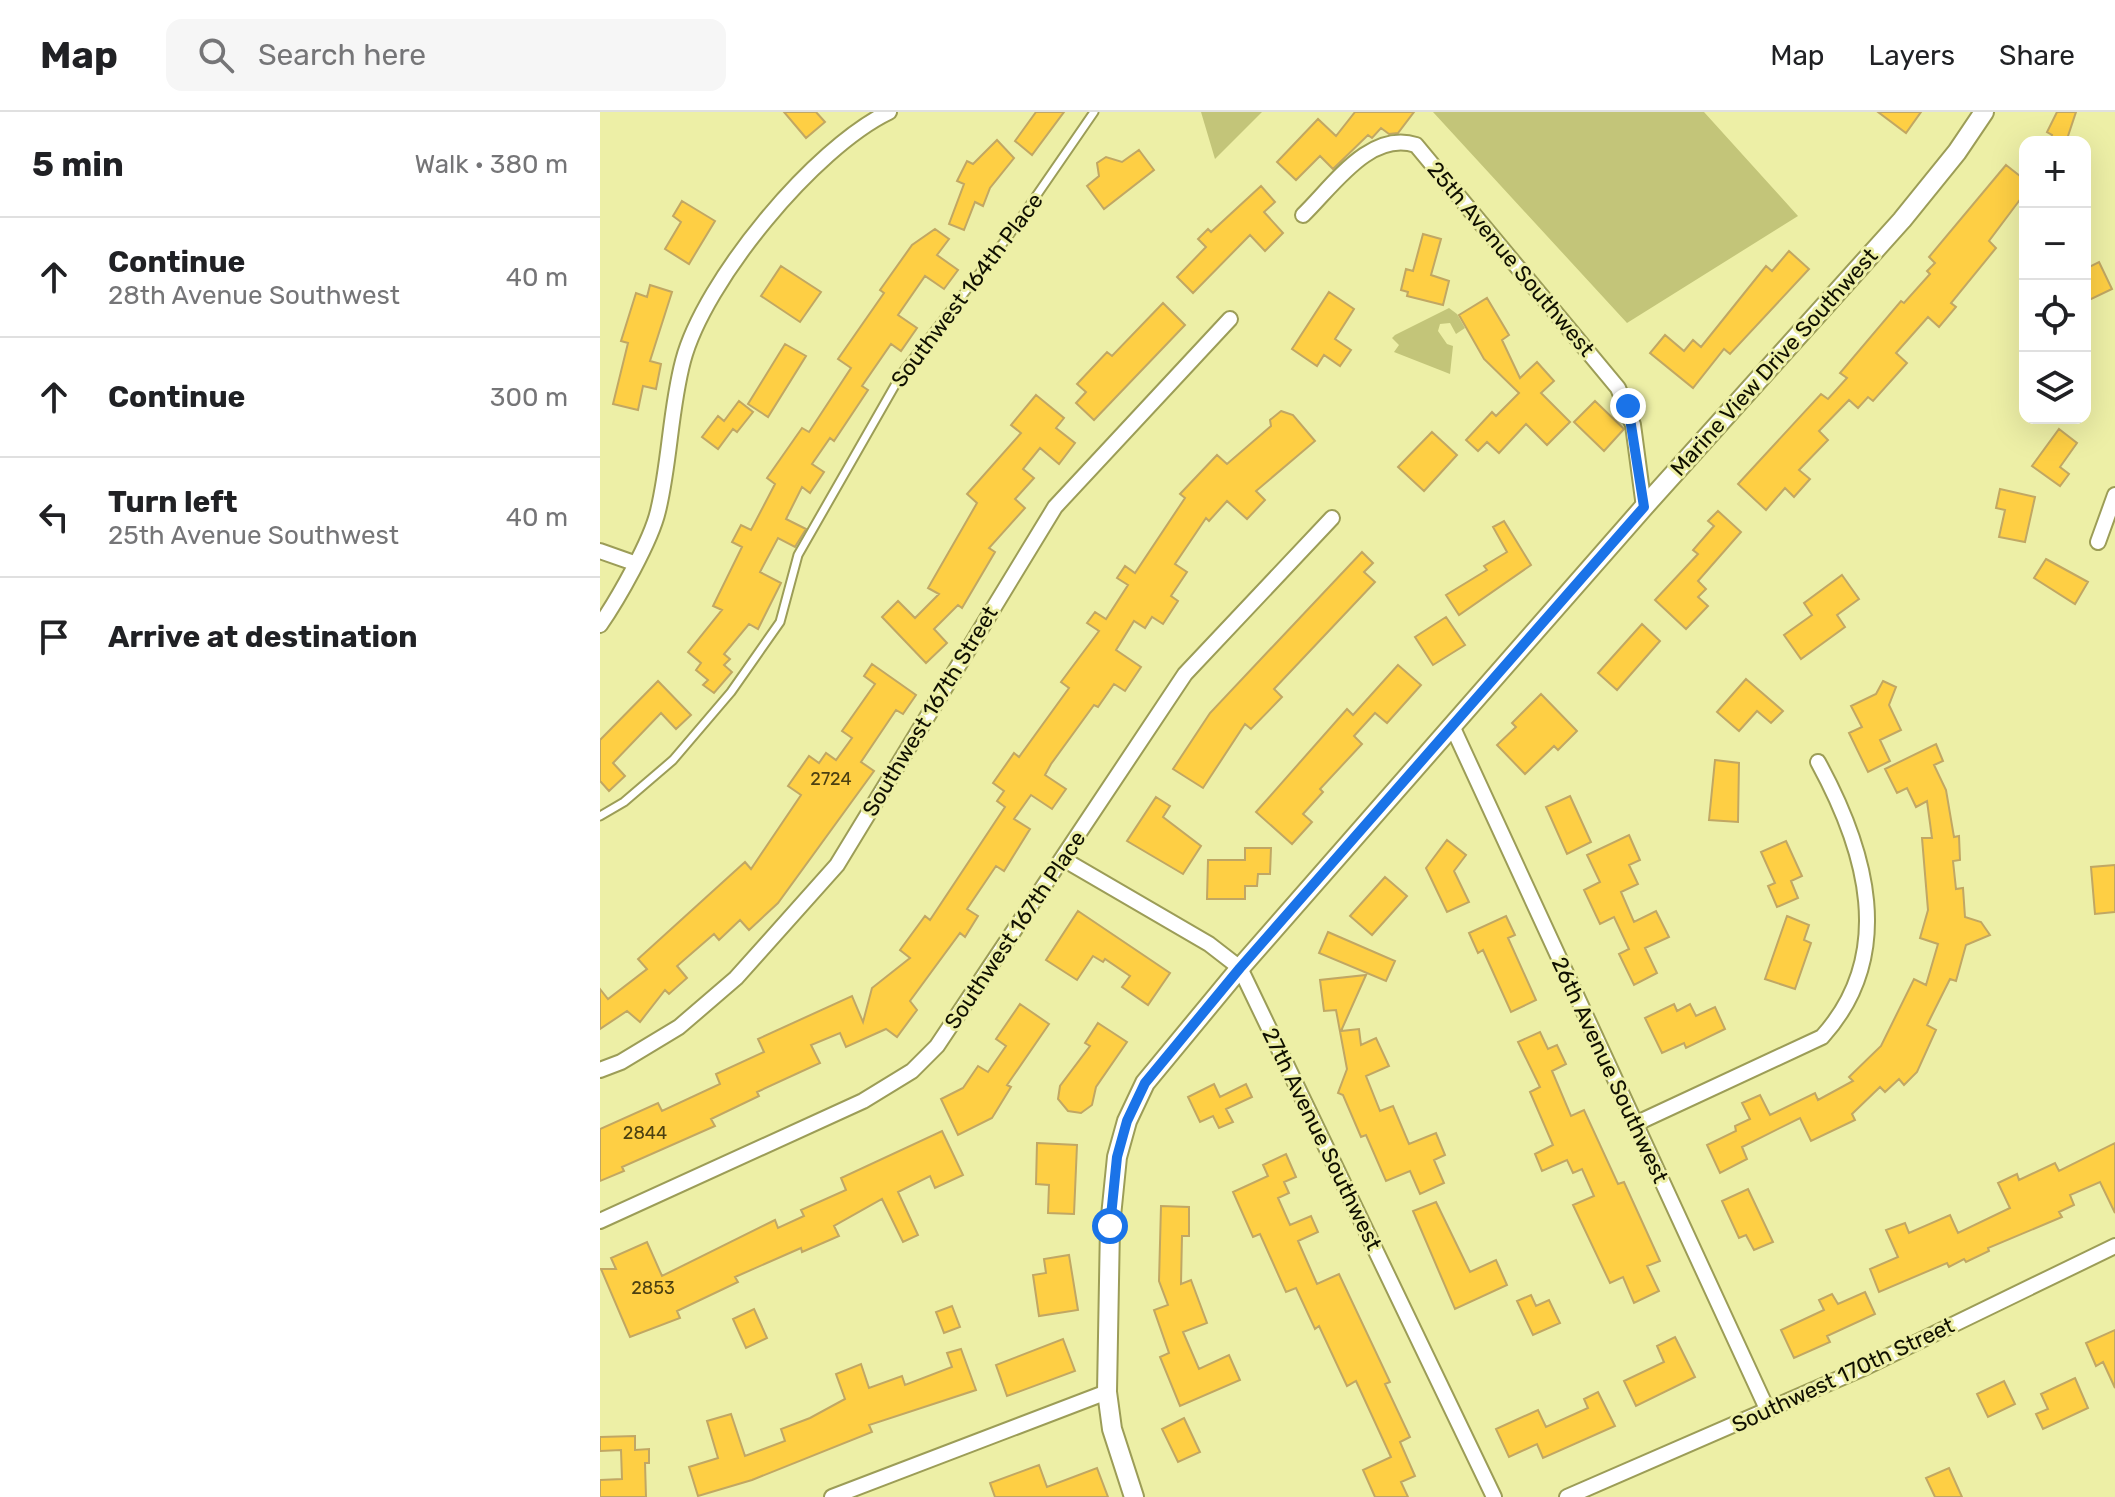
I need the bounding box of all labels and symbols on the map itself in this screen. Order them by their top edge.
street label: 25th Avenue Southwest [1422,156,1601,362]
street label: Southwest 164th Place [885,188,1049,392]
street label: Marine View Drive Southwest [1665,242,1884,481]
route end [1610,388,1646,424]
street label: Southwest 167th Street [856,601,1004,821]
house number: 2724 [810,768,852,790]
street label: Southwest 167th Place [939,826,1091,1034]
street label: 26th Avenue Southwest [1546,953,1674,1188]
street label: 27th Avenue Southwest [1256,1023,1388,1255]
house number: 2844 [623,1122,667,1144]
route start [1092,1208,1128,1244]
house number: 2853 [631,1277,675,1299]
street label: Southwest 170th Street [1728,1311,1959,1438]

